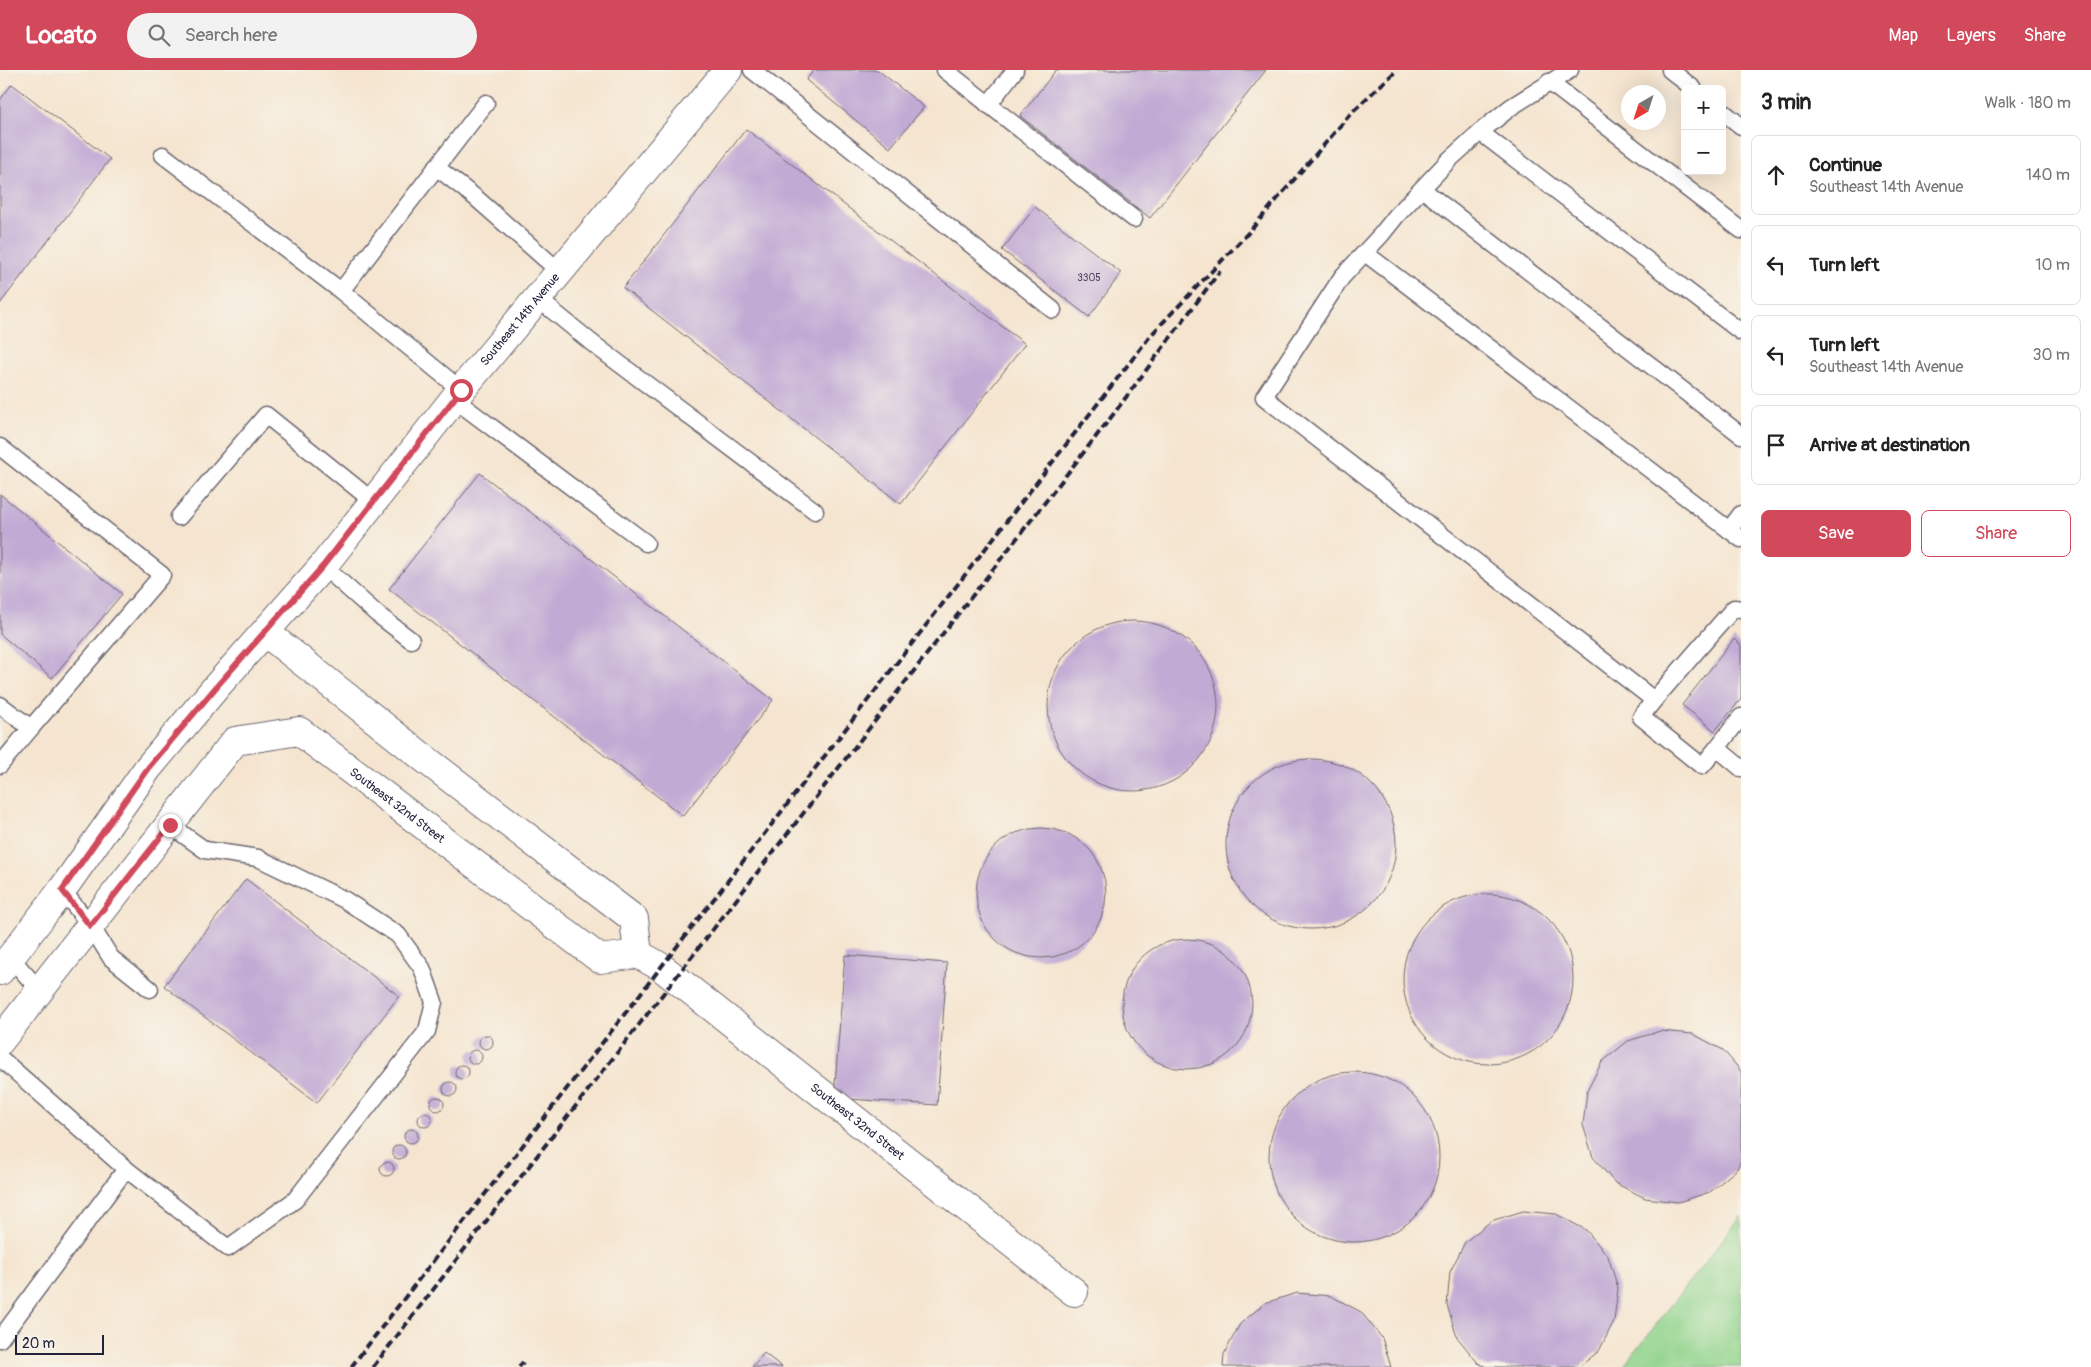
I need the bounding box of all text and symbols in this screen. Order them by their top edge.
search box [127,13,477,58]
text: Locato [25,21,97,50]
icon: search [145,21,173,49]
text: Search here [185,23,277,47]
text: Map [1889,24,1918,47]
text: Layers [1946,24,1996,47]
text: Share [2024,24,2066,47]
north arrow [1621,85,1666,130]
map controls [1681,85,1726,175]
button: + [1681,85,1726,130]
text: 3 min [1761,89,1811,116]
text: Walk · 180 m [1984,93,2071,113]
button: − [1681,130,1726,175]
text: Continue [1809,153,1882,177]
icon: ahead [1762,161,1790,189]
text: 140 m [2026,165,2070,185]
text: Southeast 14th Avenue [1809,177,1963,197]
icon: left [1762,251,1790,279]
text: Turn left [1809,253,1879,277]
text: 10 m [2035,255,2070,275]
street label: Southeast 14th Avenue [477,270,563,369]
house number: 3305 [1077,272,1101,284]
text: Turn left [1809,333,1879,357]
icon: left [1762,341,1790,369]
text: 30 m [2032,345,2070,365]
text: Southeast 14th Avenue [1809,357,1963,377]
route start [450,379,473,402]
icon: arrive [1762,431,1790,459]
text: Arrive at destination [1809,433,1970,457]
button: Save [1761,510,1911,557]
button: Share [1921,510,2071,557]
street label: Southeast 32nd Street [346,765,448,847]
route end [159,814,182,837]
street label: Southeast 32nd Street [807,1080,907,1164]
scale bar [15,1332,104,1355]
text: 20 m [22,1335,55,1352]

